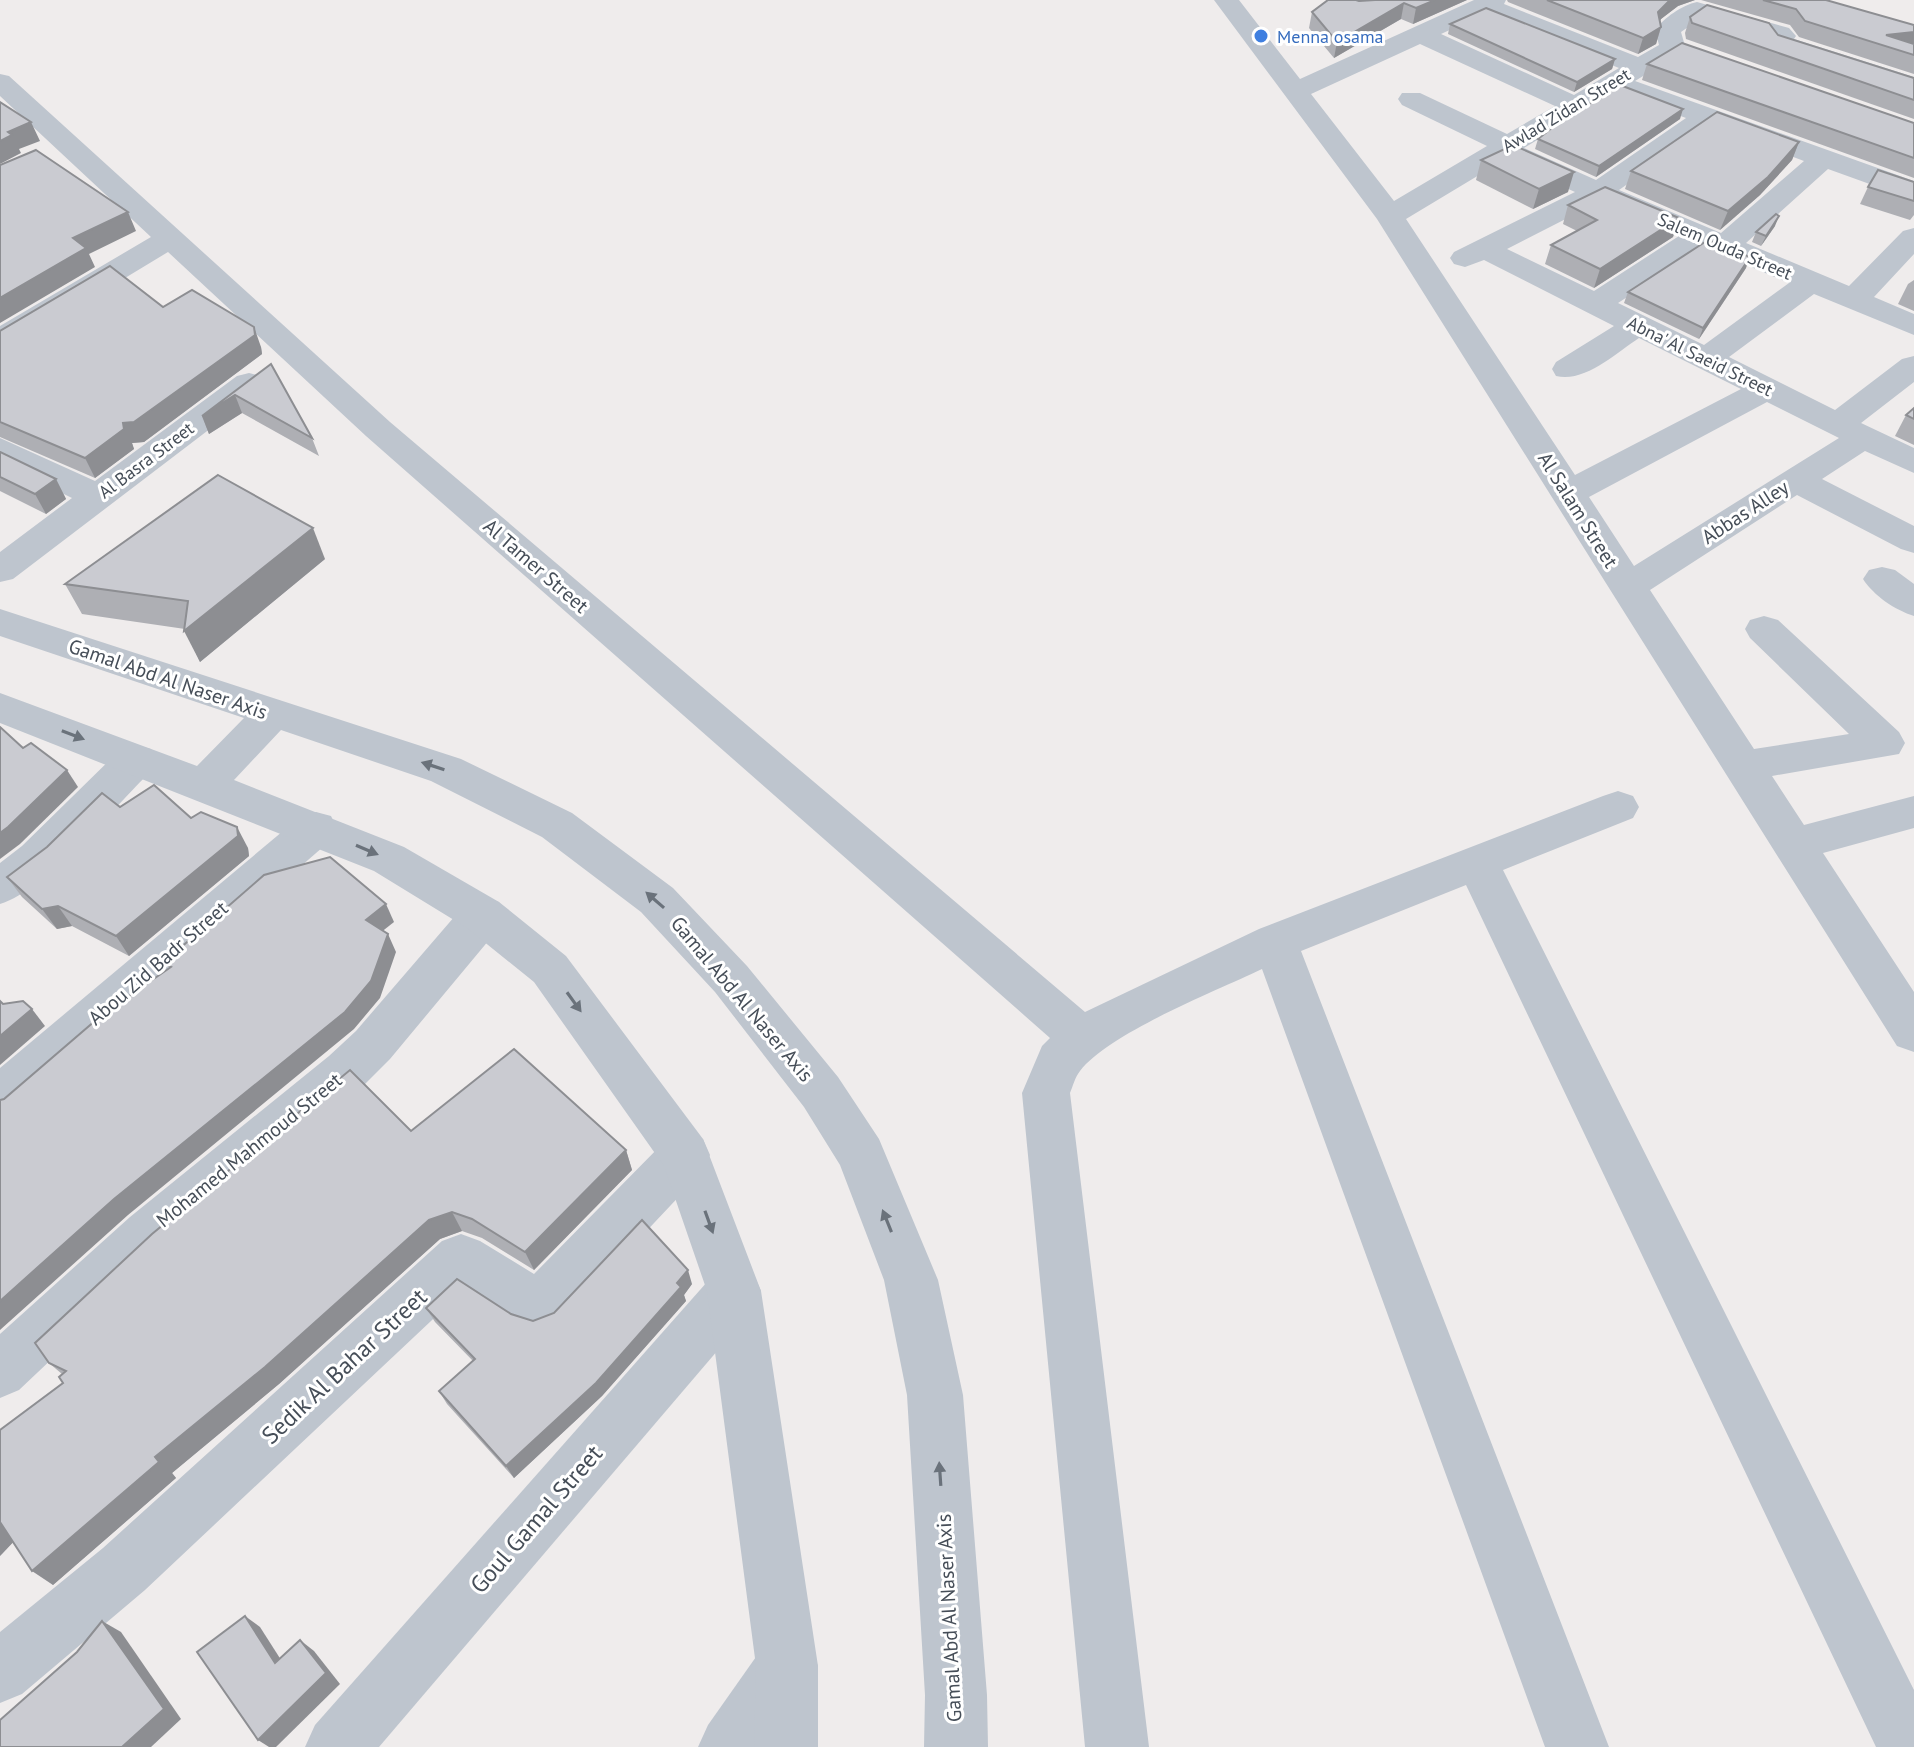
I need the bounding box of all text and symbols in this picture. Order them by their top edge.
place label: Menna osama [1277,25,1384,48]
marker: Menna osama [1252,27,1270,45]
street label: Awlad Zidan Street [1498,63,1634,157]
street label: Salem Ouda Street [1654,207,1796,285]
street label: Abna' Al Saeid Street [1623,311,1777,401]
street label: Al Basra Street [94,417,198,503]
street label: Al Salam Street [1532,447,1624,573]
street label: Abbas Alley [1697,474,1794,550]
street label: Al Tamer Street [478,513,594,619]
street label: Gamal Abd Al Naser Axis [65,633,271,725]
one-way arrow [61,729,85,742]
one-way arrow [421,760,445,772]
one-way arrow [356,843,379,856]
one-way arrow [645,891,664,909]
street label: Abou Zid Badr Street [83,895,233,1031]
street label: Gamal Abd Al Naser Axis [665,911,819,1087]
one-way arrow [566,991,581,1012]
street label: Mohamed Mahmoud Street [151,1067,347,1233]
one-way arrow [881,1209,894,1233]
one-way arrow [704,1210,716,1234]
street label: Sedik Al Bahar Street [255,1281,433,1451]
street label: Goul Gamal Street [463,1438,609,1600]
one-way arrow [933,1461,946,1486]
street label: Gamal Abd Al Naser Axis [931,1513,967,1723]

